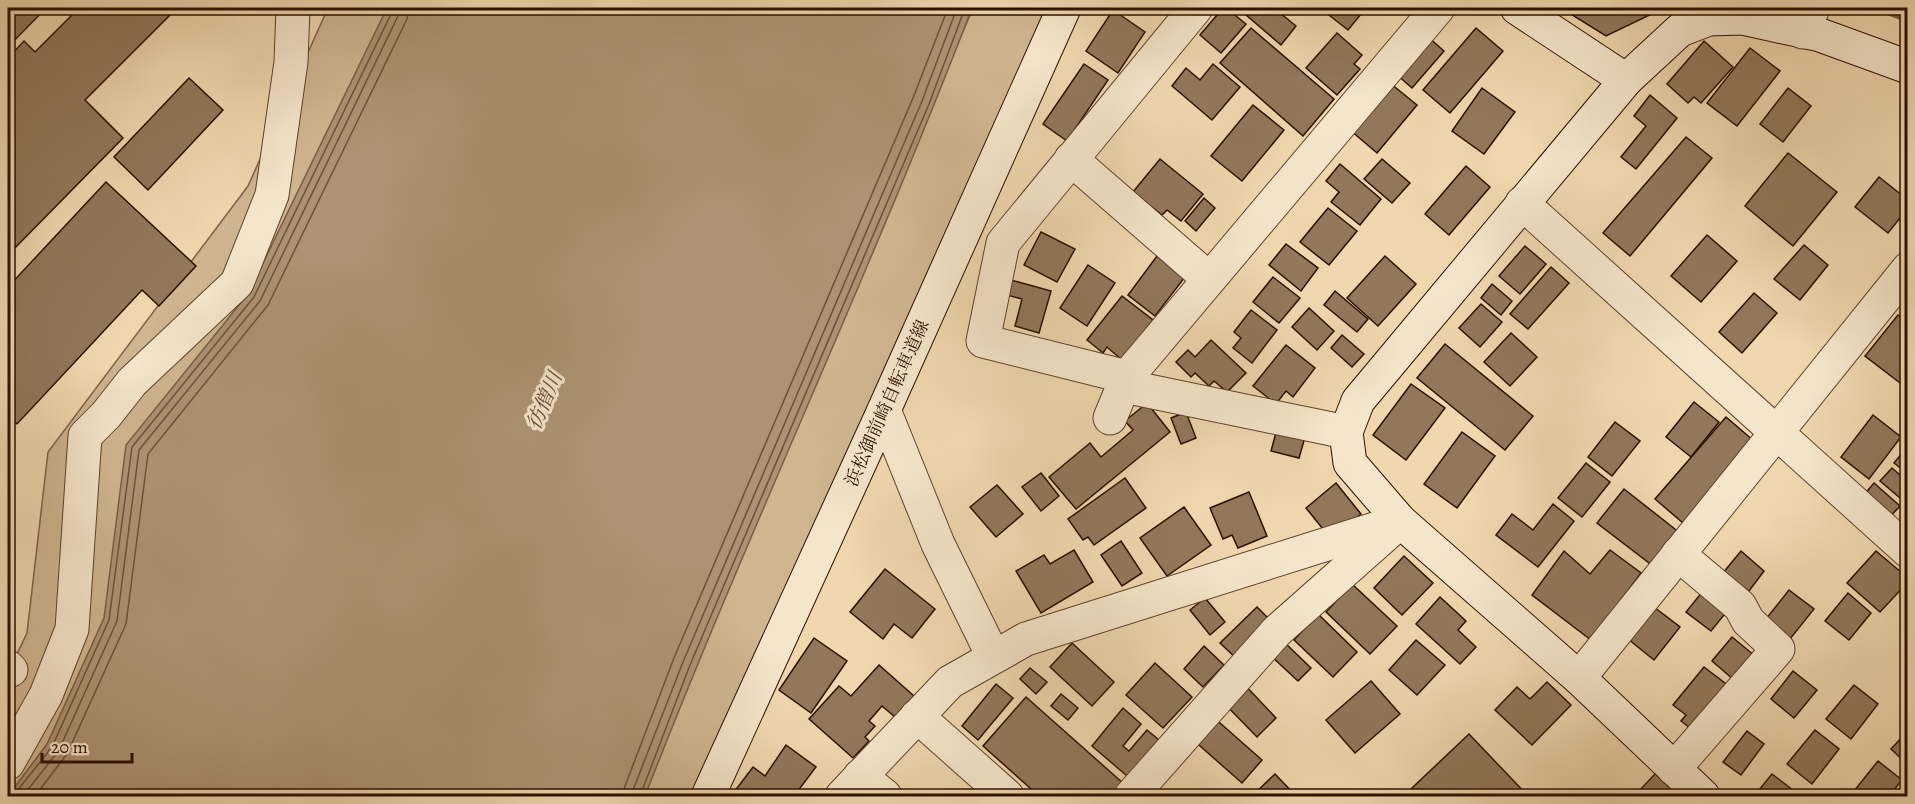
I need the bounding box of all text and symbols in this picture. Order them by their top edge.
street label: 浜松御前崎自転車道線 [839,316,935,490]
water label: 彷僧川 [520,366,569,434]
scale bar [42,726,132,764]
text: 20 m [51,735,88,759]

